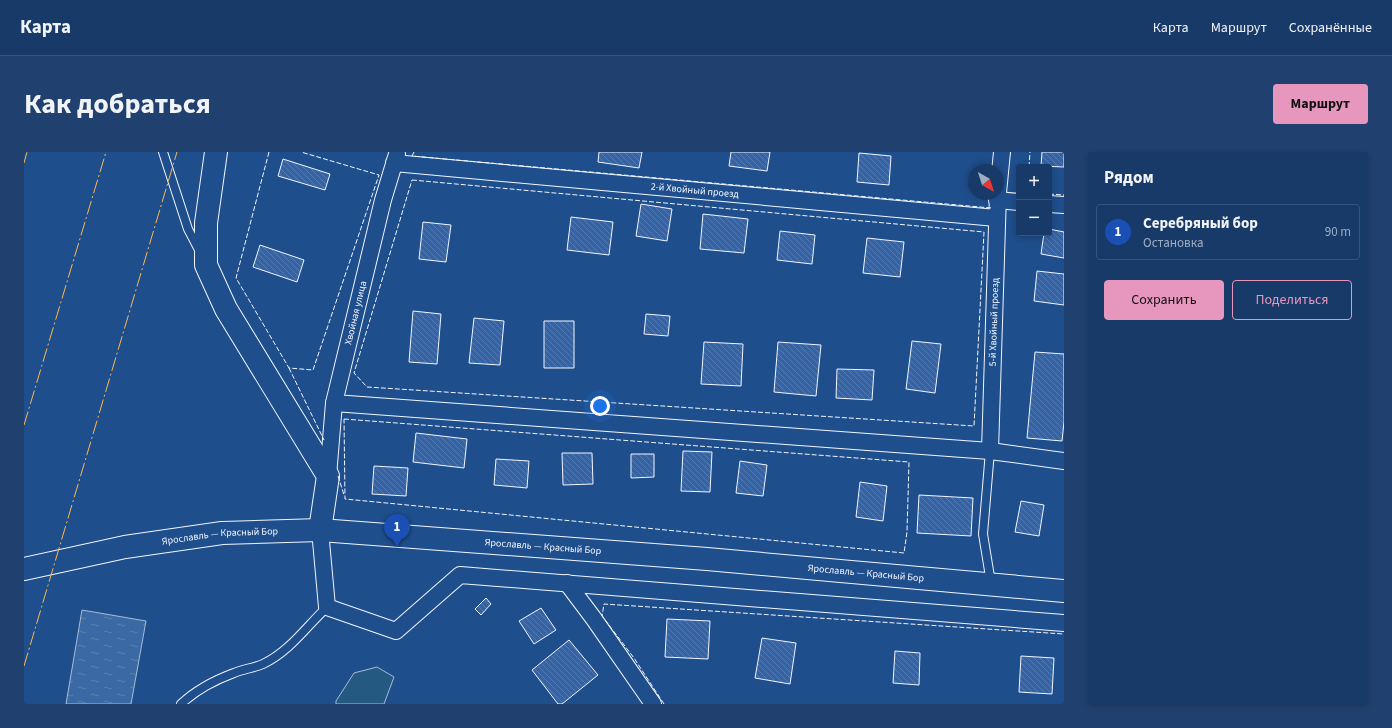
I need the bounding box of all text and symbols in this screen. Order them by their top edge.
text: Карта [20,14,71,41]
text: Карта [1153,18,1189,38]
text: Маршрут [1211,18,1267,38]
text: Сохранённые [1289,18,1372,38]
text: Как добраться [24,84,211,124]
button: Маршрут [1273,84,1368,124]
north arrow [968,164,1004,200]
map controls [1016,164,1052,236]
button: + [1016,164,1052,200]
text: Рядом [1104,166,1154,190]
street label: 2-й Хвойный проезд [650,179,740,202]
button: − [1016,200,1052,236]
text: Серебряный бор [1143,213,1258,234]
text: 1 [1115,223,1121,241]
text: 90 m [1325,223,1351,241]
text: Остановка [1143,234,1204,252]
street label: 5-й Хвойный проезд [986,277,1002,367]
street label: Хвойная улица [341,279,370,346]
button: Сохранить [1104,280,1224,320]
button: Поделиться [1232,280,1352,320]
your location [590,396,610,416]
pin: 1 [384,514,410,547]
street label: Ярославль — Красный Бор [161,524,279,549]
street label: Ярославль — Красный Бор [484,535,602,558]
street label: Ярославль — Красный Бор [807,561,925,585]

